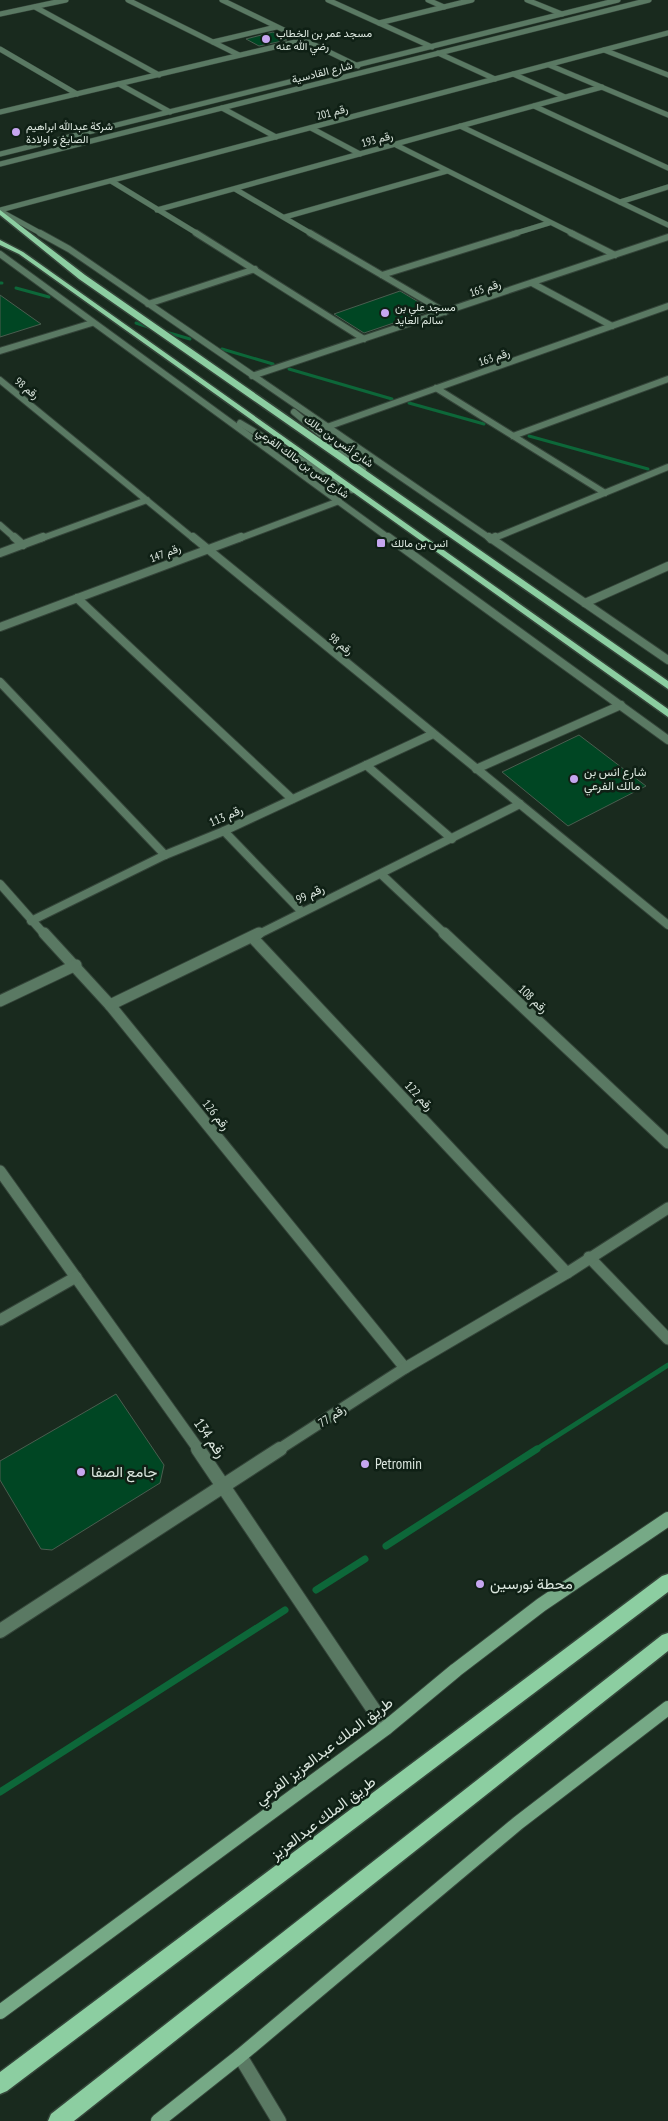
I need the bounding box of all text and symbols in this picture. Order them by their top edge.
place label: مسجد عمر بن الخطاب رضي الله عنه [276,26,372,56]
marker: مسجد عمر بن الخطاب رضي الله عنه [260,33,272,45]
street label: شارع القادسية [290,58,354,87]
street label: رقم 201 [315,101,350,124]
place label: شركة عبدالله ابراهيم الصايغ و اولادة [26,119,113,147]
marker: شركة عبدالله ابراهيم الصايغ و اولادة [10,126,22,138]
street label: رقم 193 [360,128,395,151]
street label: رقم 165 [468,276,503,301]
place label: مسجد علي بن سالم العايد [395,300,456,328]
marker: مسجد علي بن سالم العايد [379,307,391,319]
street label: رقم 163 [476,345,512,370]
street label: رقم 98 [11,374,42,403]
street label: شارع أنس بن مالك [301,412,377,471]
street label: شارع انس بن مالك الفرعي [252,425,352,504]
place label: انس بن مالك [391,536,448,550]
marker: انس بن مالك [375,537,387,549]
street label: رقم 147 [147,541,183,566]
street label: رقم 98 [325,630,356,659]
place label: شارع انس بن مالك الفرعي [584,764,646,796]
marker: شارع انس بن مالك الفرعي [568,773,580,785]
street label: رقم 113 [207,802,245,830]
street label: رقم 99 [293,880,327,908]
street label: رقم 108 [515,981,551,1017]
street label: رقم 122 [401,1078,437,1114]
street label: رقم 126 [199,1096,233,1134]
street label: رقم 77 [315,1401,349,1431]
street label: رقم 134 [189,1414,231,1462]
place label: Petromin [375,1454,422,1473]
marker: Petromin [359,1458,371,1470]
place label: جامع الصفا [91,1462,157,1483]
marker: جامع الصفا [75,1466,87,1478]
place label: محطة نورسين [490,1574,573,1594]
marker: محطة نورسين [474,1578,486,1590]
street label: طريق الملك عبدالعزيز الفرعي [251,1692,399,1812]
street label: طريق الملك عبدالعزيز [265,1772,380,1865]

